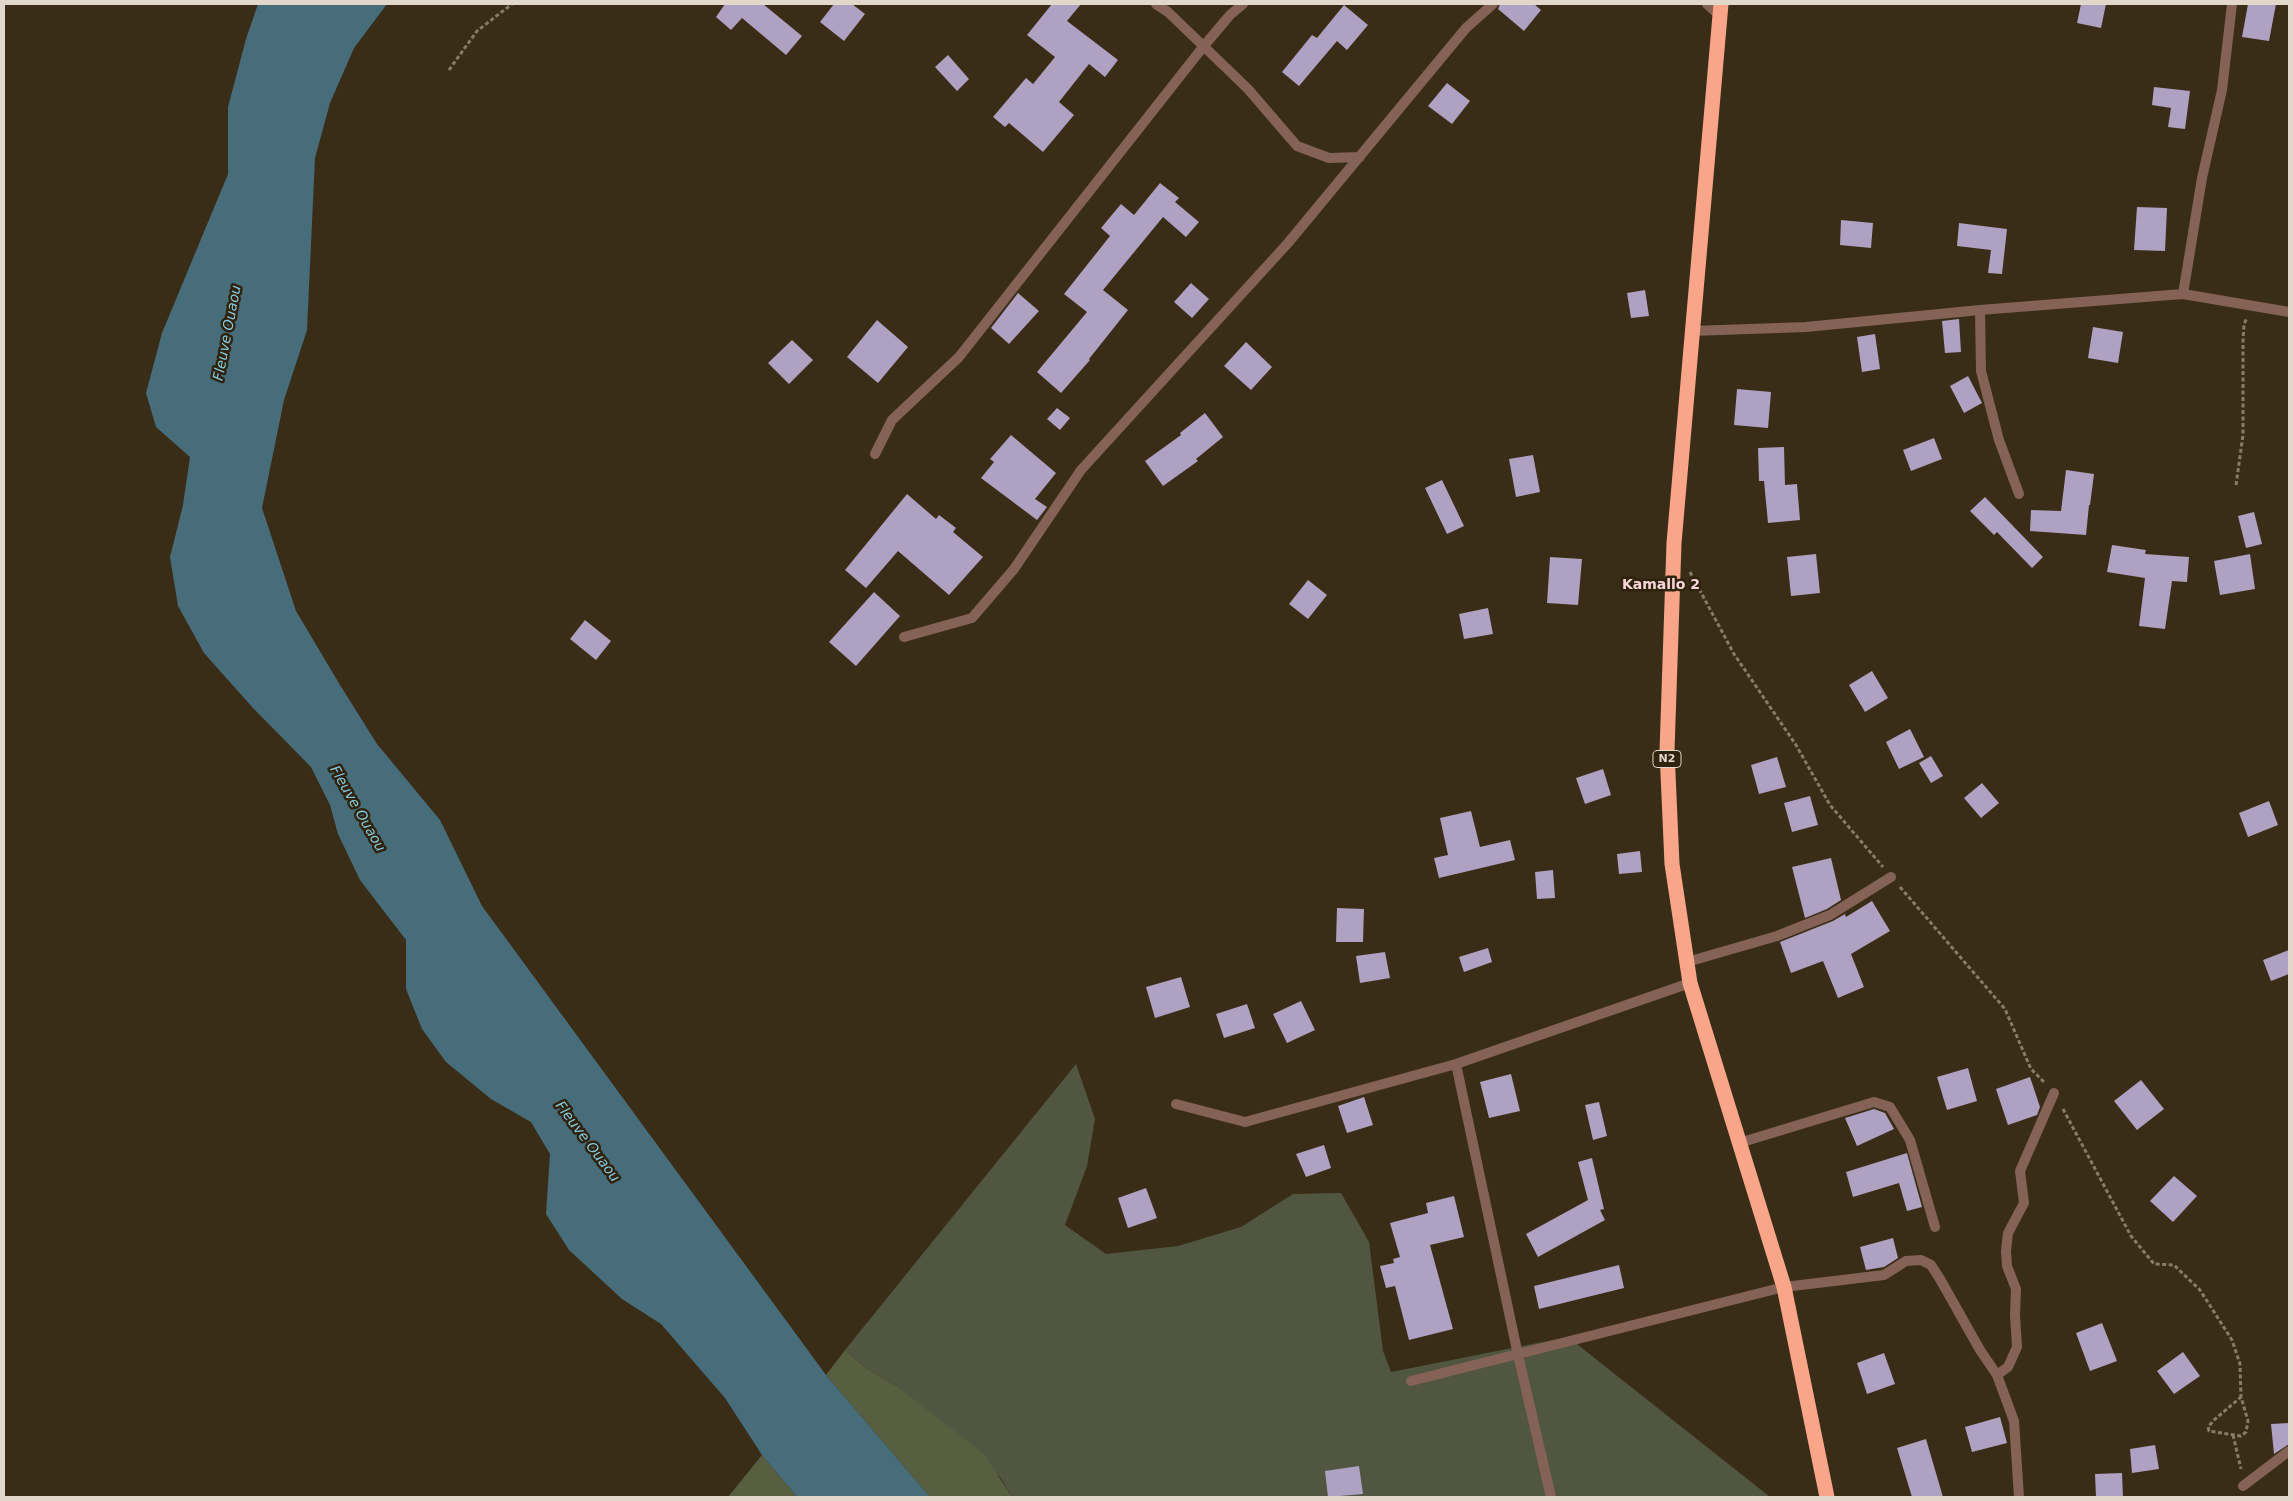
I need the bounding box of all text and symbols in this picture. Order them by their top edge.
water label: Fleuve Ouaou [211,284,245,382]
district label: Kamallo 2 [1622,577,1700,593]
road number: N2 [1653,751,1681,768]
water label: Fleuve Ouaou [326,763,388,855]
water label: Fleuve Ouaou [551,1098,623,1186]

